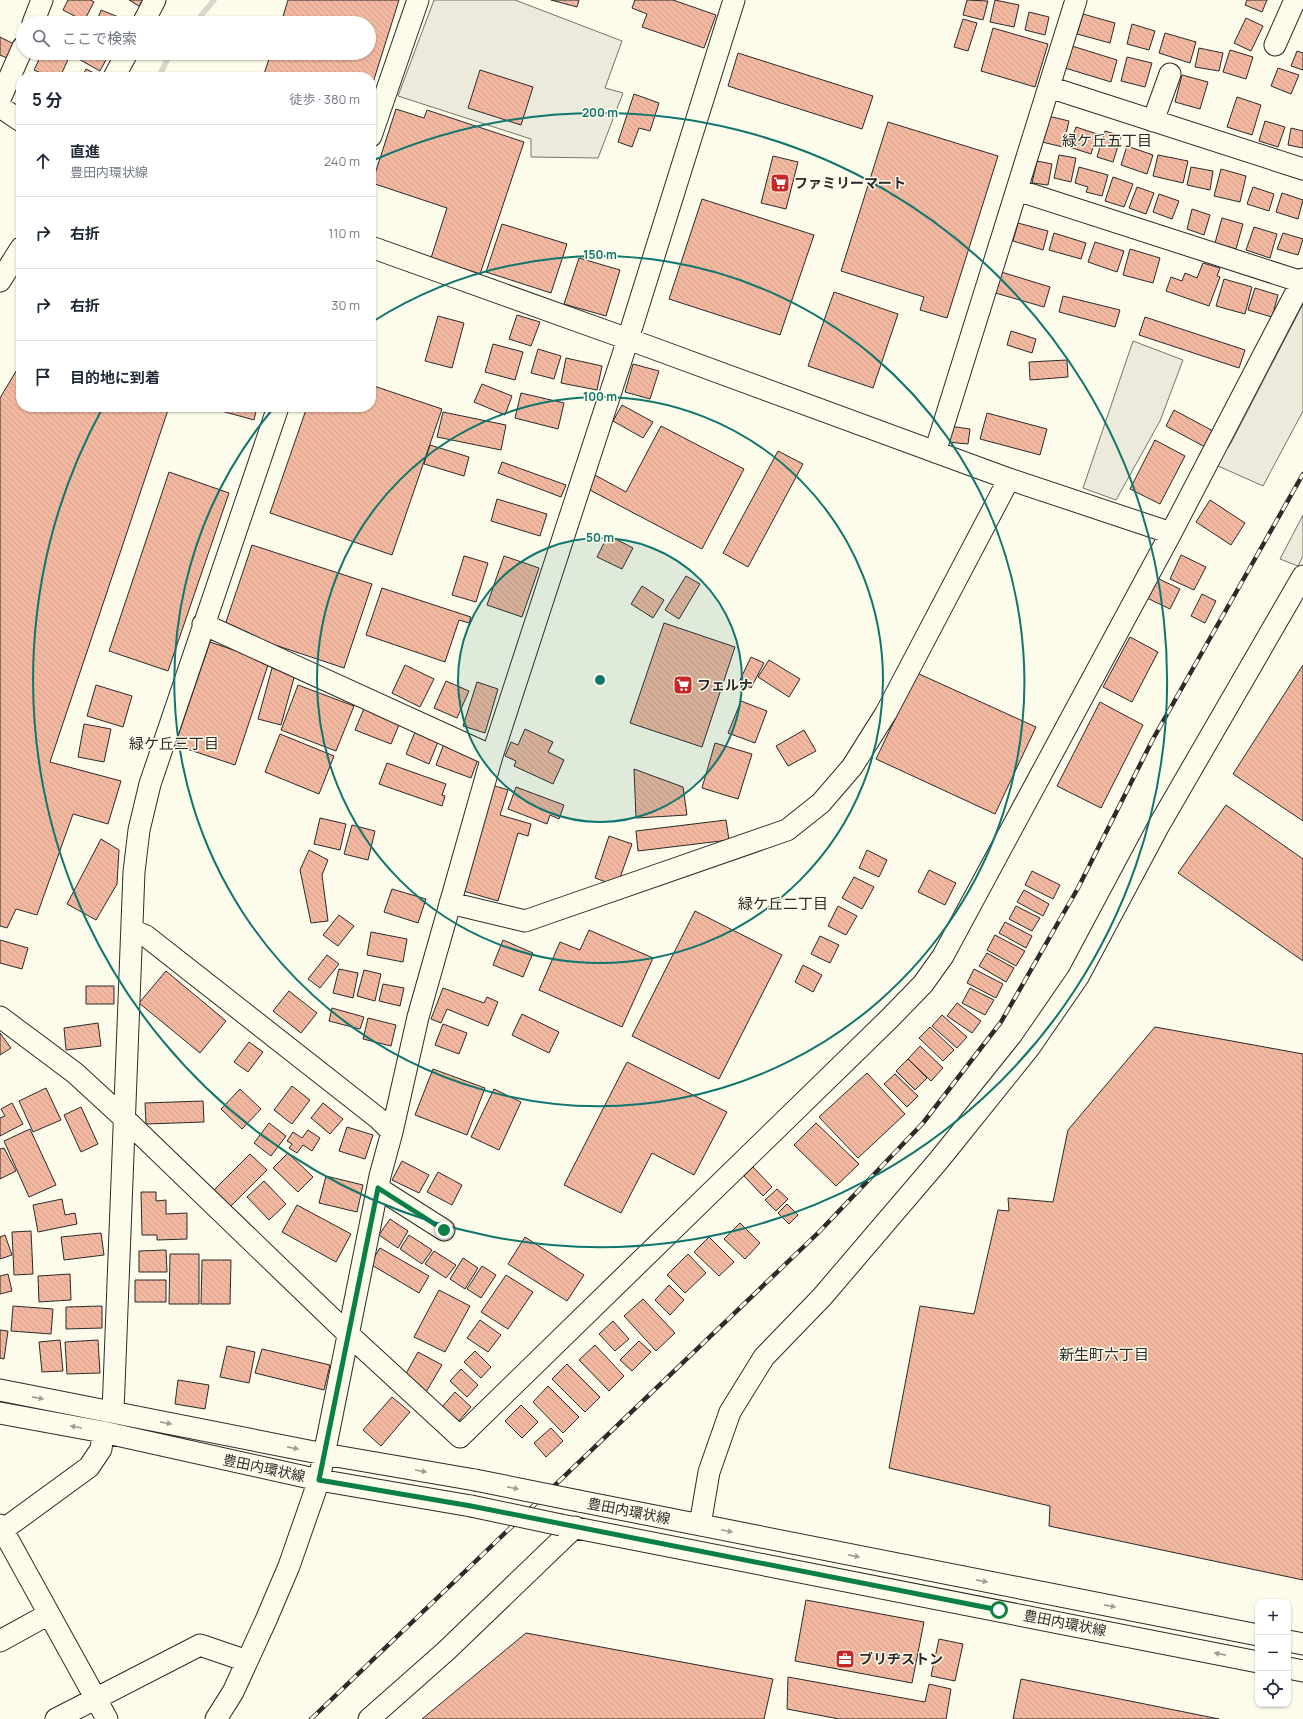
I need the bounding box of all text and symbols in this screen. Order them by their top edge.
search box [16,16,376,60]
icon: search [30,27,52,49]
text: ここで検索 [62,28,137,49]
text: 5 分 [32,88,62,111]
text: 徒歩 · 380 m [290,90,360,108]
text: 200 m [582,104,618,121]
district label: 緑ケ丘五丁目 [1062,130,1152,151]
text: 直進 [70,141,100,162]
icon: ahead [32,150,54,172]
text: 240 m [324,152,360,170]
text: 豊田内環状線 [70,163,148,181]
supermarket icon: ファミリーマート [769,172,791,194]
place label: ファミリーマート [794,173,906,192]
icon: right [32,222,54,244]
text: 右折 [70,223,100,244]
text: 110 m [328,224,360,242]
text: 150 m [583,246,617,263]
icon: right [32,294,54,316]
text: 右折 [70,295,100,316]
text: 30 m [331,296,360,314]
icon: arrive [32,366,54,388]
text: 目的地に到着 [70,367,160,388]
text: 100 m [583,388,617,405]
text: 50 m [586,529,614,546]
centre of rings [593,673,607,687]
supermarket icon: フェルナ [672,674,694,696]
place label: フェルナ [697,675,753,694]
district label: 緑ケ丘三丁目 [129,733,219,754]
district label: 緑ケ丘二丁目 [738,893,828,914]
route end [435,1221,453,1239]
district label: 新生町六丁目 [1059,1344,1149,1365]
one-way arrow [32,1395,44,1401]
one-way arrow [160,1420,172,1426]
one-way arrow [69,1424,82,1430]
one-way arrow [287,1445,299,1451]
street label: 豊田内環状線 [221,1449,307,1486]
one-way arrow [415,1468,427,1474]
one-way arrow [507,1485,519,1491]
street label: 豊田内環状線 [586,1493,672,1528]
one-way arrow [721,1528,733,1534]
one-way arrow [848,1554,861,1560]
one-way arrow [976,1579,988,1585]
map controls [1255,1599,1291,1707]
button: + [1255,1599,1291,1635]
route start [990,1601,1008,1619]
one-way arrow [1103,1604,1116,1610]
street label: 豊田内環状線 [1022,1605,1108,1640]
button: − [1255,1635,1291,1671]
office icon: ブリヂストン [834,1648,856,1670]
place label: ブリヂストン [859,1649,943,1668]
one-way arrow [1214,1651,1226,1657]
button: locate [1255,1671,1291,1707]

